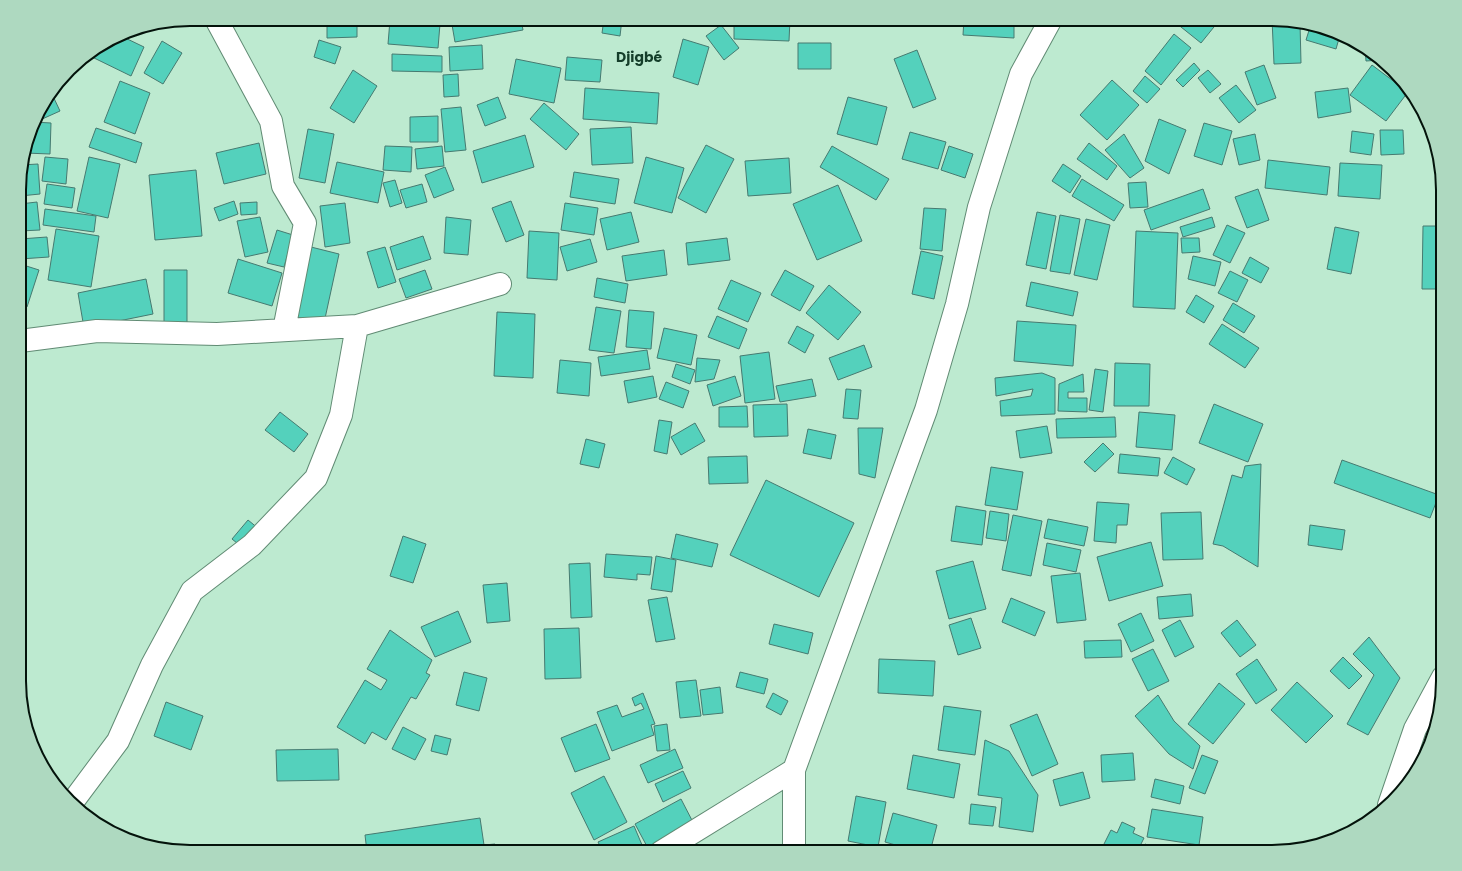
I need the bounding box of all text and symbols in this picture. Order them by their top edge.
district label: Djigbé [616,47,662,67]

